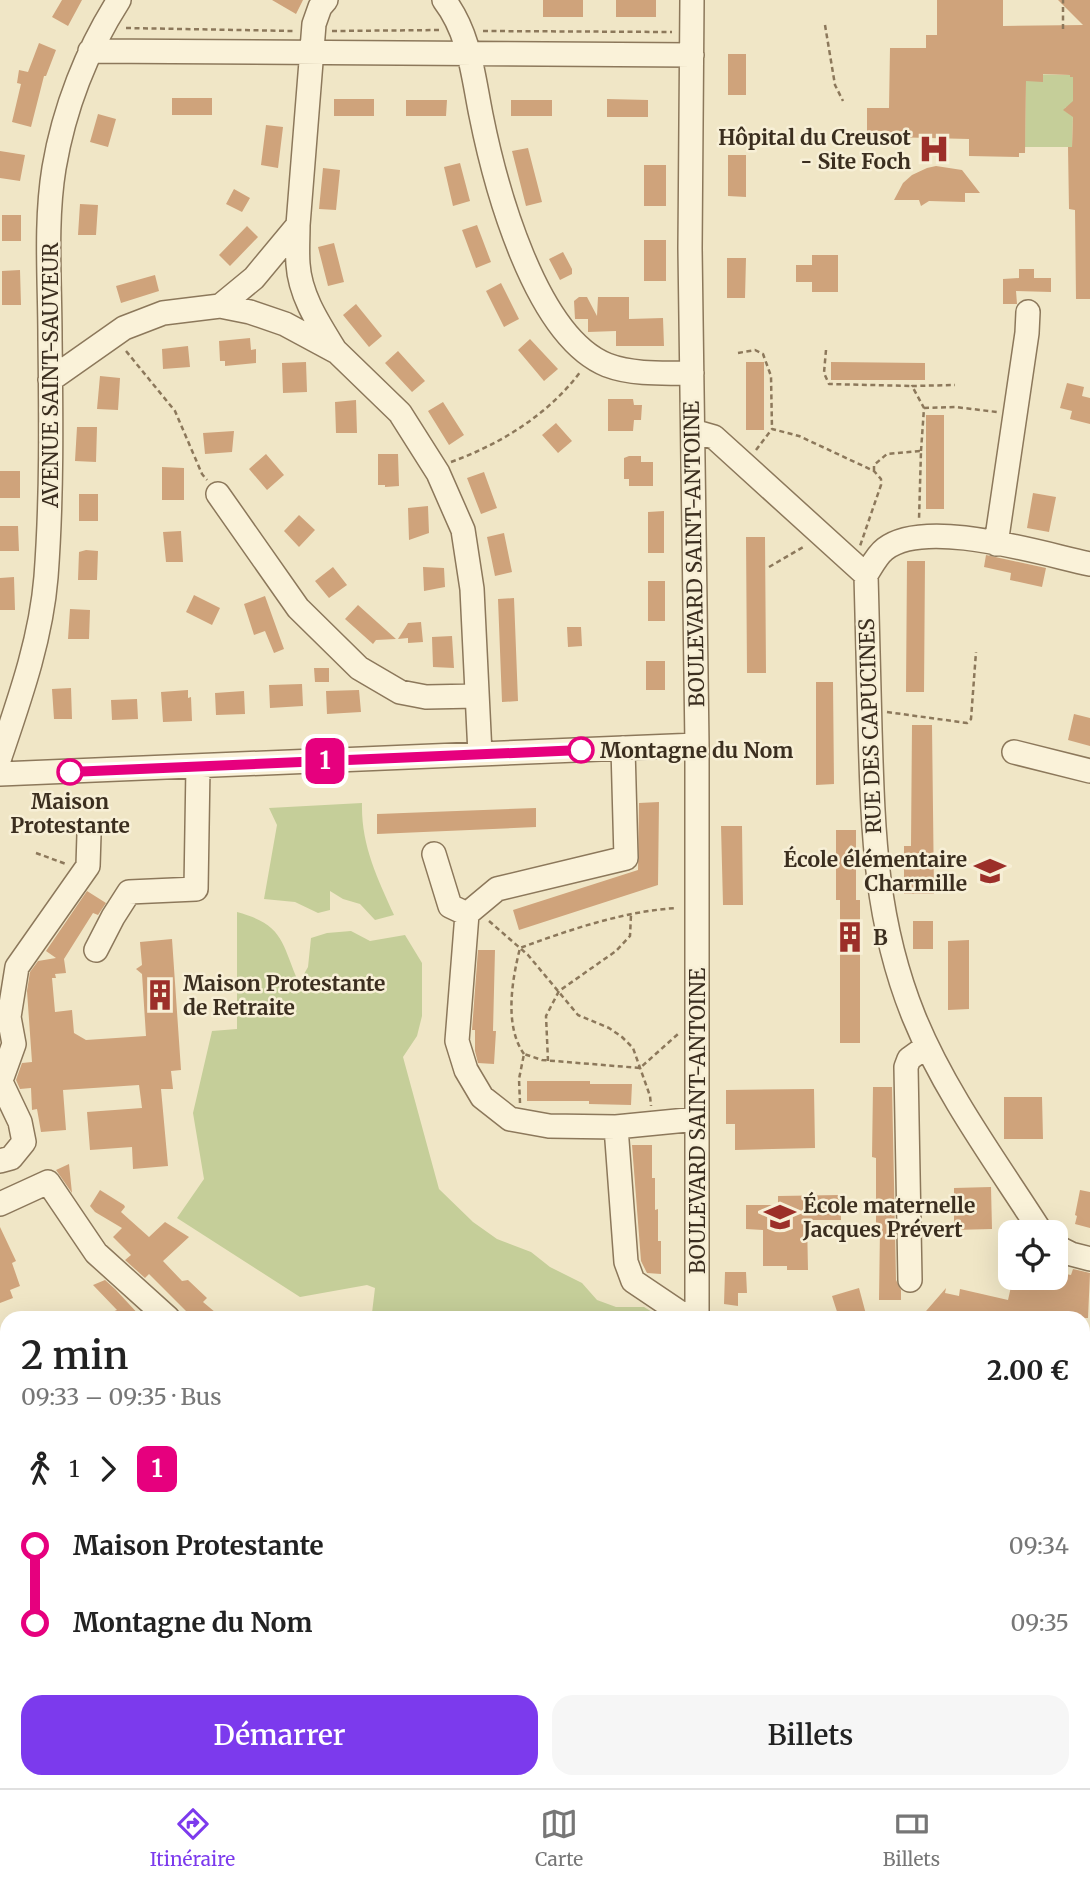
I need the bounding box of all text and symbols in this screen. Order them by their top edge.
place label: Hôpital du Creusot - Site Foch [718,124,912,175]
hospital icon: Hôpital du Creusot - Site Foch [917,132,951,166]
street label: AVENUE SAINT-SAUVEUR [37,242,64,509]
street label: BOULEVARD SAINT-ANTOINE [678,400,710,707]
street label: RUE DES CAPUCINES [853,618,887,834]
marker: Montagne du Nom [568,737,594,763]
place label: Montagne du Nom [600,737,793,764]
line badge: 1 [302,738,348,784]
text: 1 [319,745,331,776]
marker: Maison Protestante [57,759,83,785]
place label: Maison Protestante [10,788,130,839]
place label: École élémentaire Charmille [783,845,967,897]
school or university icon: École élémentaire Charmille [973,854,1007,888]
building icon: B [833,920,867,954]
place label: B [873,924,888,951]
street label: BOULEVARD SAINT-ANTOINE [684,967,711,1274]
place label: Maison Protestante de Retraite [183,970,385,1021]
building icon: Maison Protestante de Retraite [143,978,177,1012]
place label: École maternelle Jacques Prévert [802,1191,975,1243]
school or university icon: École maternelle Jacques Prévert [763,1200,797,1234]
map controls [998,1220,1068,1290]
button: locate [998,1220,1068,1290]
text: 2 min [21,1332,128,1379]
text: 2.00 € [987,1354,1069,1387]
text: 09:33 – 09:35 · Bus [21,1382,221,1411]
icon: walk [21,1450,59,1488]
icon: forward [89,1450,127,1488]
text: 1 [151,1453,163,1484]
text: 1 [69,1454,79,1483]
text: Maison Protestante [73,1529,324,1562]
text: 09:34 [1009,1531,1069,1560]
text: Montagne du Nom [73,1606,312,1639]
text: 09:35 [1011,1608,1069,1637]
button: Démarrer [21,1695,538,1775]
button: Billets [552,1695,1069,1775]
tab: Itinéraire [150,1805,235,1871]
tab: Carte [535,1805,583,1871]
tab: Billets [883,1805,940,1871]

